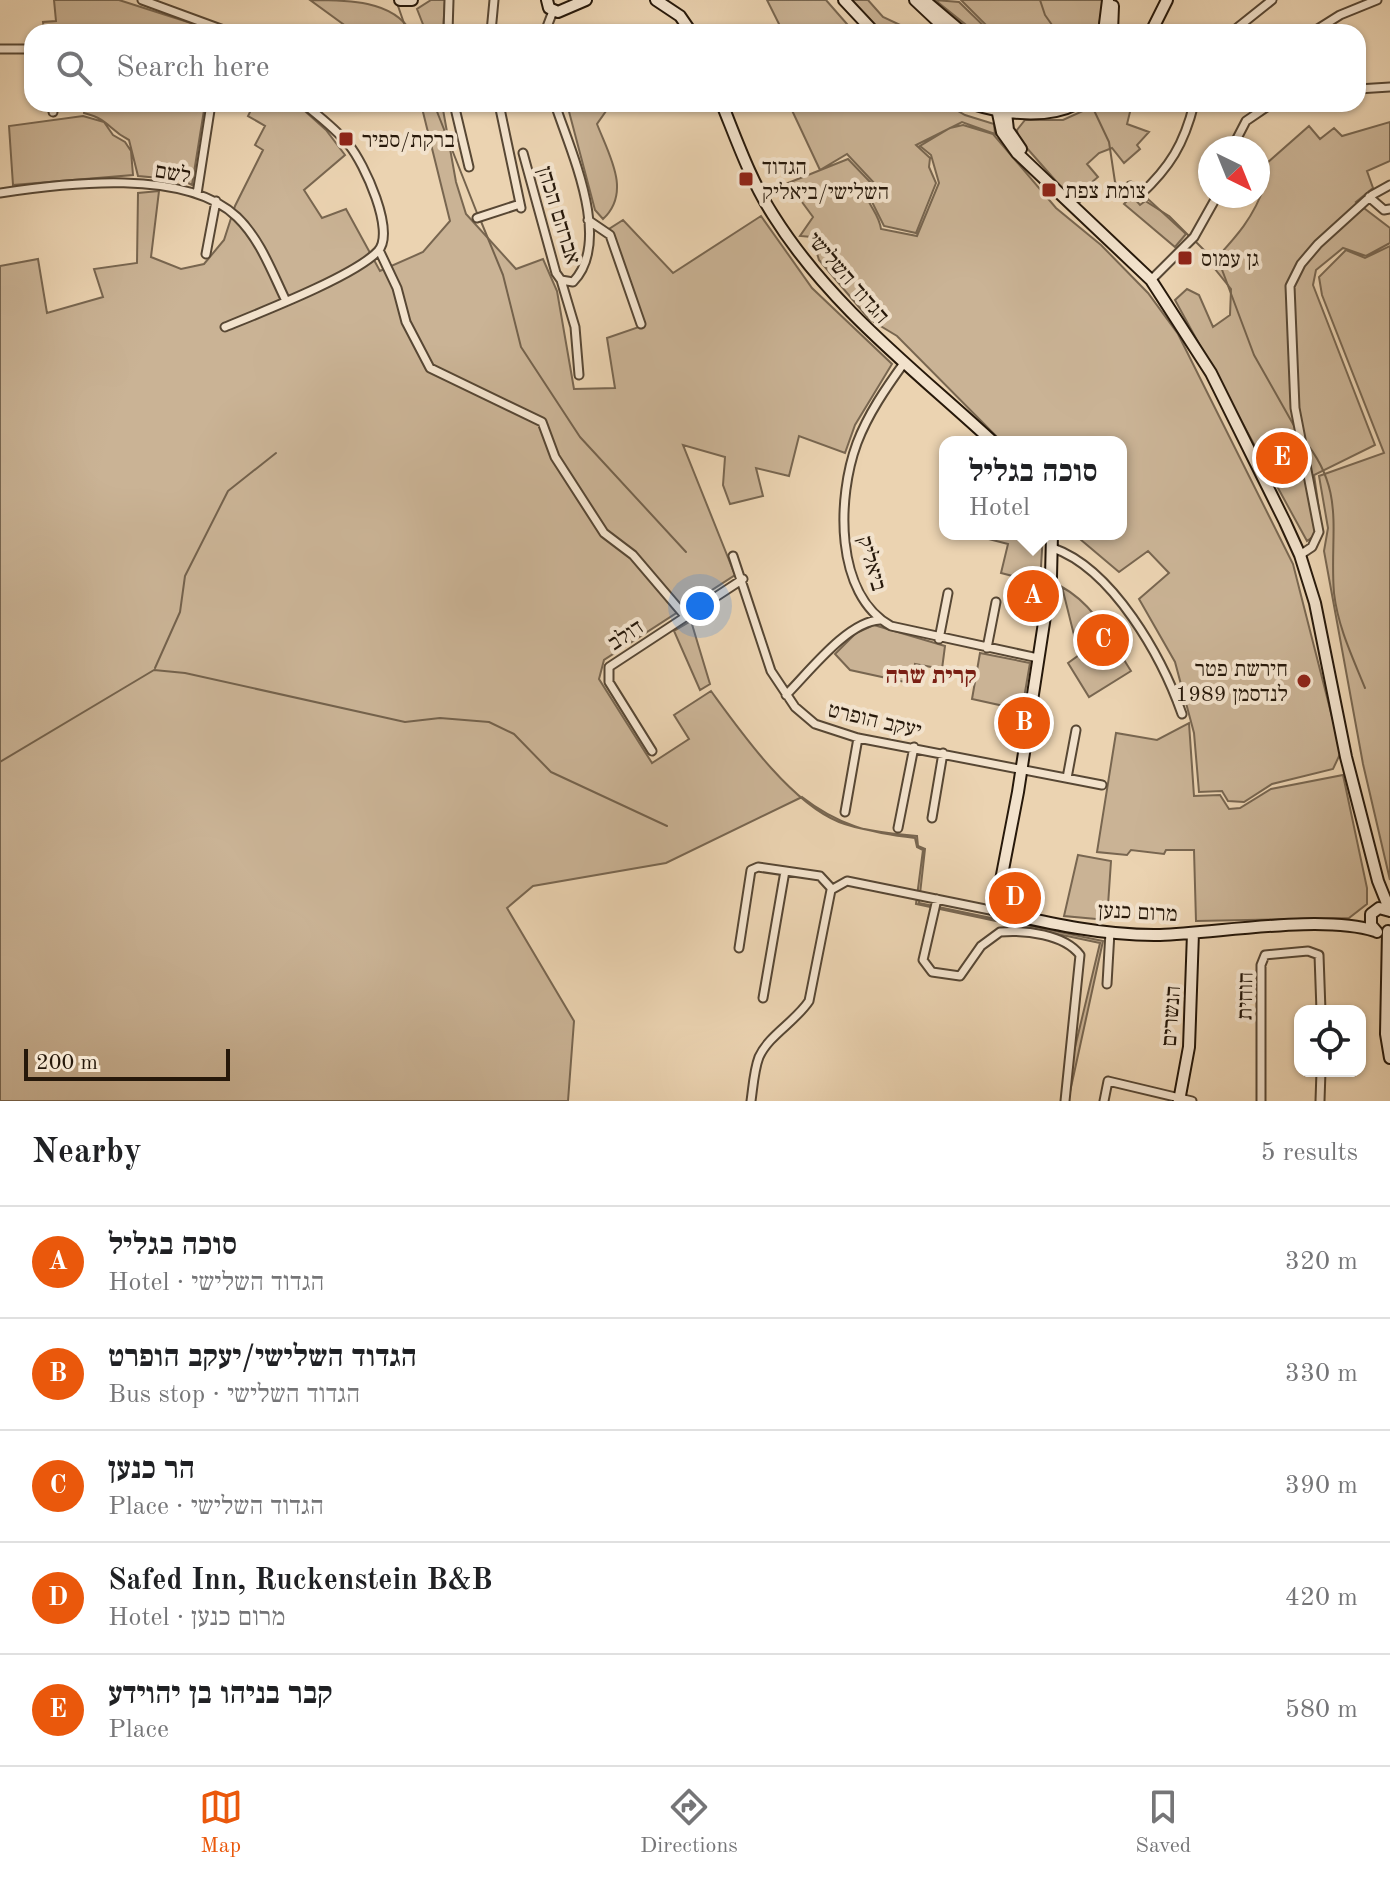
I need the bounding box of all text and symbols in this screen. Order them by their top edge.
search box [24,24,1366,112]
icon: search [52,46,96,90]
text: Search here [116,53,270,83]
marker: ברקת/ספיר [337,130,355,148]
place label: ברקת/ספיר [362,130,455,152]
north arrow [1198,136,1270,208]
place label: הגדוד השלישי/ביאליק [762,157,889,204]
street label: לשם [153,159,192,188]
street label: אברהם הכהן [533,164,583,267]
marker: הגדוד השלישי/ביאליק [737,170,755,188]
marker: צומת צפת [1040,181,1058,199]
place label: צומת צפת [1065,181,1146,203]
street label: הגדוד השלישי [802,228,893,328]
marker: גן עמוס [1176,249,1194,267]
place label: גן עמוס [1201,249,1259,271]
pin: E [1256,428,1308,488]
popup [939,436,1127,540]
text: סוכה בגליל [968,458,1098,488]
text: Hotel [968,495,1030,521]
street label: ביאליק [853,533,890,593]
pin: A [1007,566,1059,626]
your location [680,586,720,626]
pin: C [1077,610,1129,670]
street label: דולב [604,615,648,655]
place label: חירשת פטר לנדסמן 1989 [1175,659,1288,706]
district label: קרית שרה [885,665,977,689]
marker: חירשת פטר לנדסמן 1989 [1295,672,1313,690]
pin: B [998,693,1050,753]
street label: יעקב הופרט [826,700,923,742]
pin: D [989,868,1041,928]
street label: מרום כנען [1098,900,1178,926]
street label: חוחית [1235,972,1257,1020]
street label: הנשרים [1159,985,1185,1047]
map controls [1294,1005,1366,1077]
button: locate [1294,1005,1366,1077]
scale bar [24,1045,230,1081]
text: 200 m [36,1052,98,1074]
text: Nearby [32,1136,142,1170]
text: 5 results [1260,1140,1358,1166]
text: סוכה בגליל [108,1231,237,1261]
text: A [48,1249,68,1275]
text: 320 m [1285,1249,1358,1275]
text: Hotel · הגדוד השלישי [108,1270,324,1296]
text: הגדוד השלישי/יעקב הופרט [108,1343,417,1373]
text: B [49,1361,67,1387]
text: 330 m [1285,1361,1358,1387]
text: Bus stop · הגדוד השלישי [108,1382,360,1408]
text: הר כנען [108,1455,195,1485]
text: C [49,1473,67,1499]
text: 390 m [1285,1473,1358,1499]
text: Place · הגדוד השלישי [108,1494,324,1520]
text: Safed Inn, Ruckenstein B&B [108,1566,493,1596]
text: D [48,1585,68,1611]
text: 420 m [1285,1585,1358,1611]
text: Hotel · מרום כנען [108,1605,285,1631]
text: קבר בניהו בן יהוידע [108,1680,333,1710]
text: E [49,1697,67,1723]
text: 580 m [1285,1697,1358,1723]
text: Place [108,1717,169,1743]
tab: Map [199,1785,243,1860]
tab: Directions [640,1785,738,1860]
tab: Saved [1135,1785,1191,1860]

